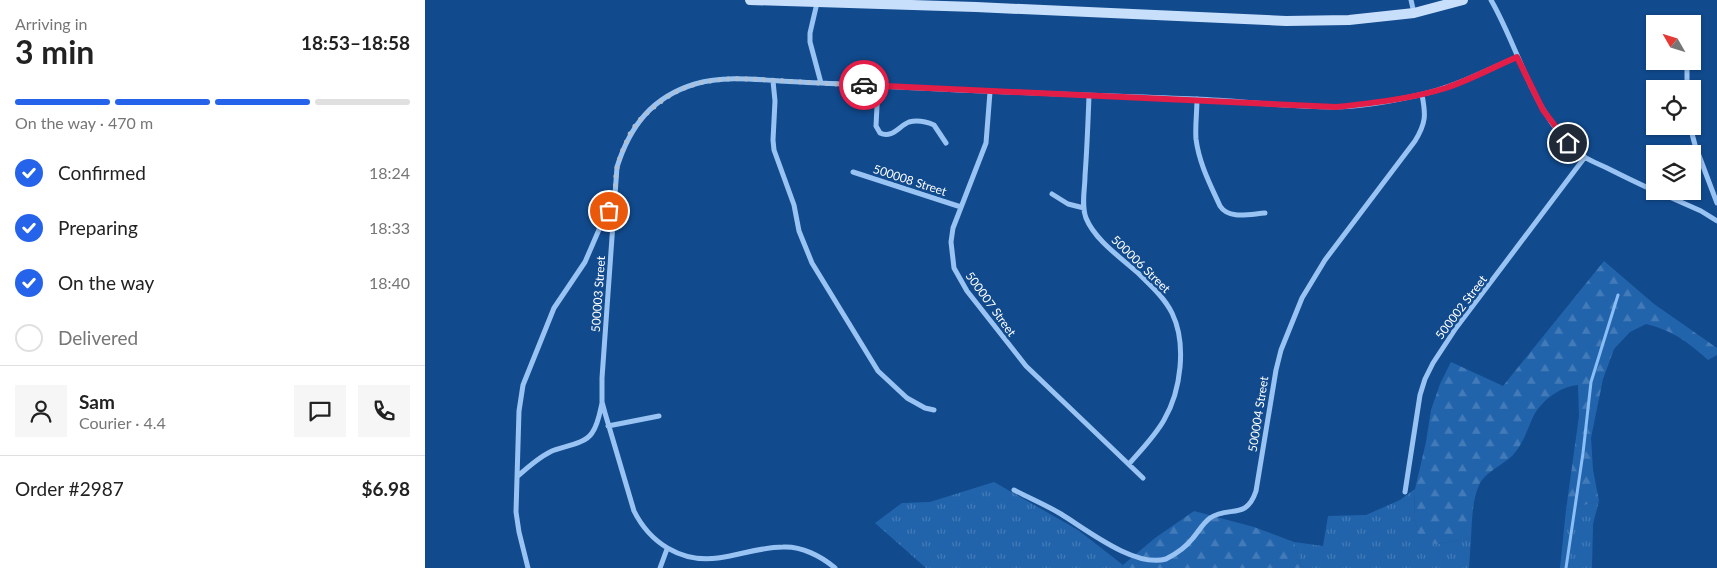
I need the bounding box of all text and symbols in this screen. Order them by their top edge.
text: Arriving in [15,14,88,33]
north arrow [1646,15,1701,70]
map controls [1646,15,1701,200]
text: 18:53–18:58 [301,31,410,54]
text: 3 min [15,32,94,71]
courier [839,60,889,110]
icon: car [850,71,878,99]
button: locate [1646,80,1701,135]
text: On the way · 470 m [15,113,153,132]
pin [1547,122,1589,164]
icon: home [1554,129,1582,157]
button: layers [1646,145,1701,200]
icon: check [15,159,43,187]
text: Confirmed [58,161,146,184]
street label: 500008 Street [871,161,949,199]
text: 18:24 [369,163,410,182]
pin [588,190,630,232]
icon: bag [595,197,623,225]
icon: check [15,214,43,242]
text: Preparing [58,216,138,239]
text: 18:33 [369,218,410,237]
street label: 500006 Street [1108,232,1174,296]
street label: 500003 Street [588,255,608,333]
icon: check [15,269,43,297]
street label: 500007 Street [962,269,1020,340]
text: On the way [58,271,154,294]
street label: 500002 Street [1432,271,1490,342]
text: 18:40 [369,273,410,292]
text: Delivered [58,326,138,349]
street label: 500004 Street [1245,374,1271,453]
button: person [15,385,67,437]
button: chat [294,385,346,437]
button: phone [358,385,410,437]
text: Sam [79,390,115,413]
text: Courier · 4.4 [79,413,166,432]
text: Order #2987 [15,477,124,500]
text: $6.98 [361,477,410,500]

